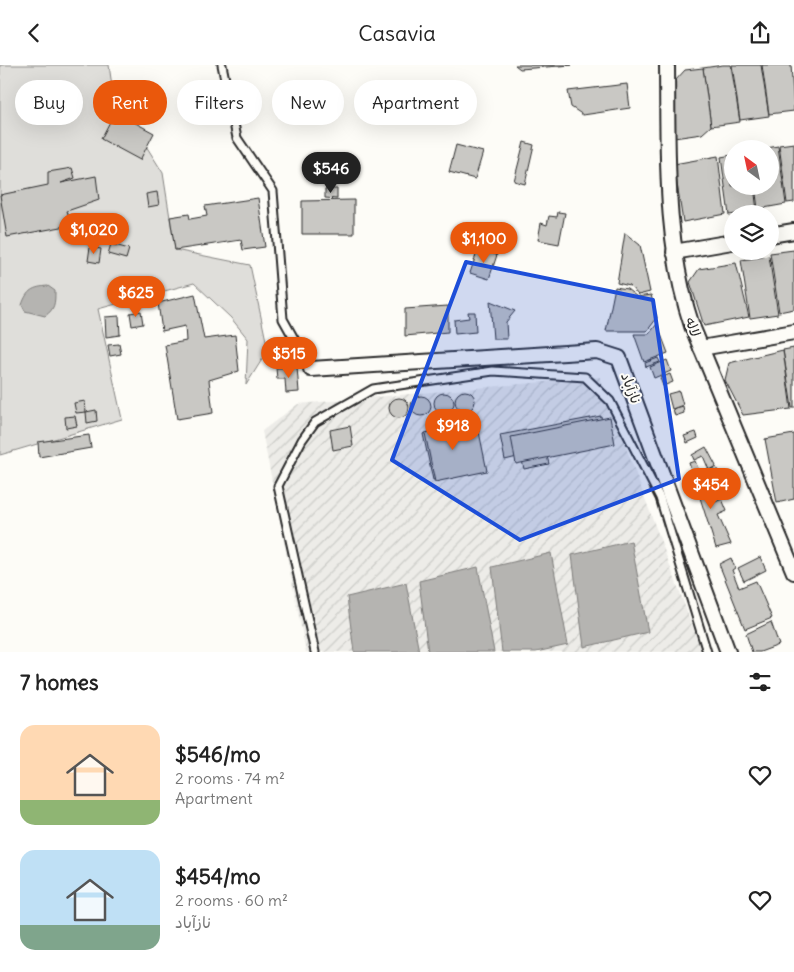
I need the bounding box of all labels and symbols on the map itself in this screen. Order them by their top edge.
north arrow [724,140,779,195]
pin: $546 [301,151,361,194]
pin: $1,020 [53,213,135,255]
pin: $1,100 [443,221,525,264]
pin: $625 [106,275,166,318]
street label: لاله [681,315,705,339]
pin: $515 [259,337,319,379]
street label: نازآباد [617,370,645,406]
pin: $918 [423,409,483,451]
pin: $454 [681,467,741,510]

